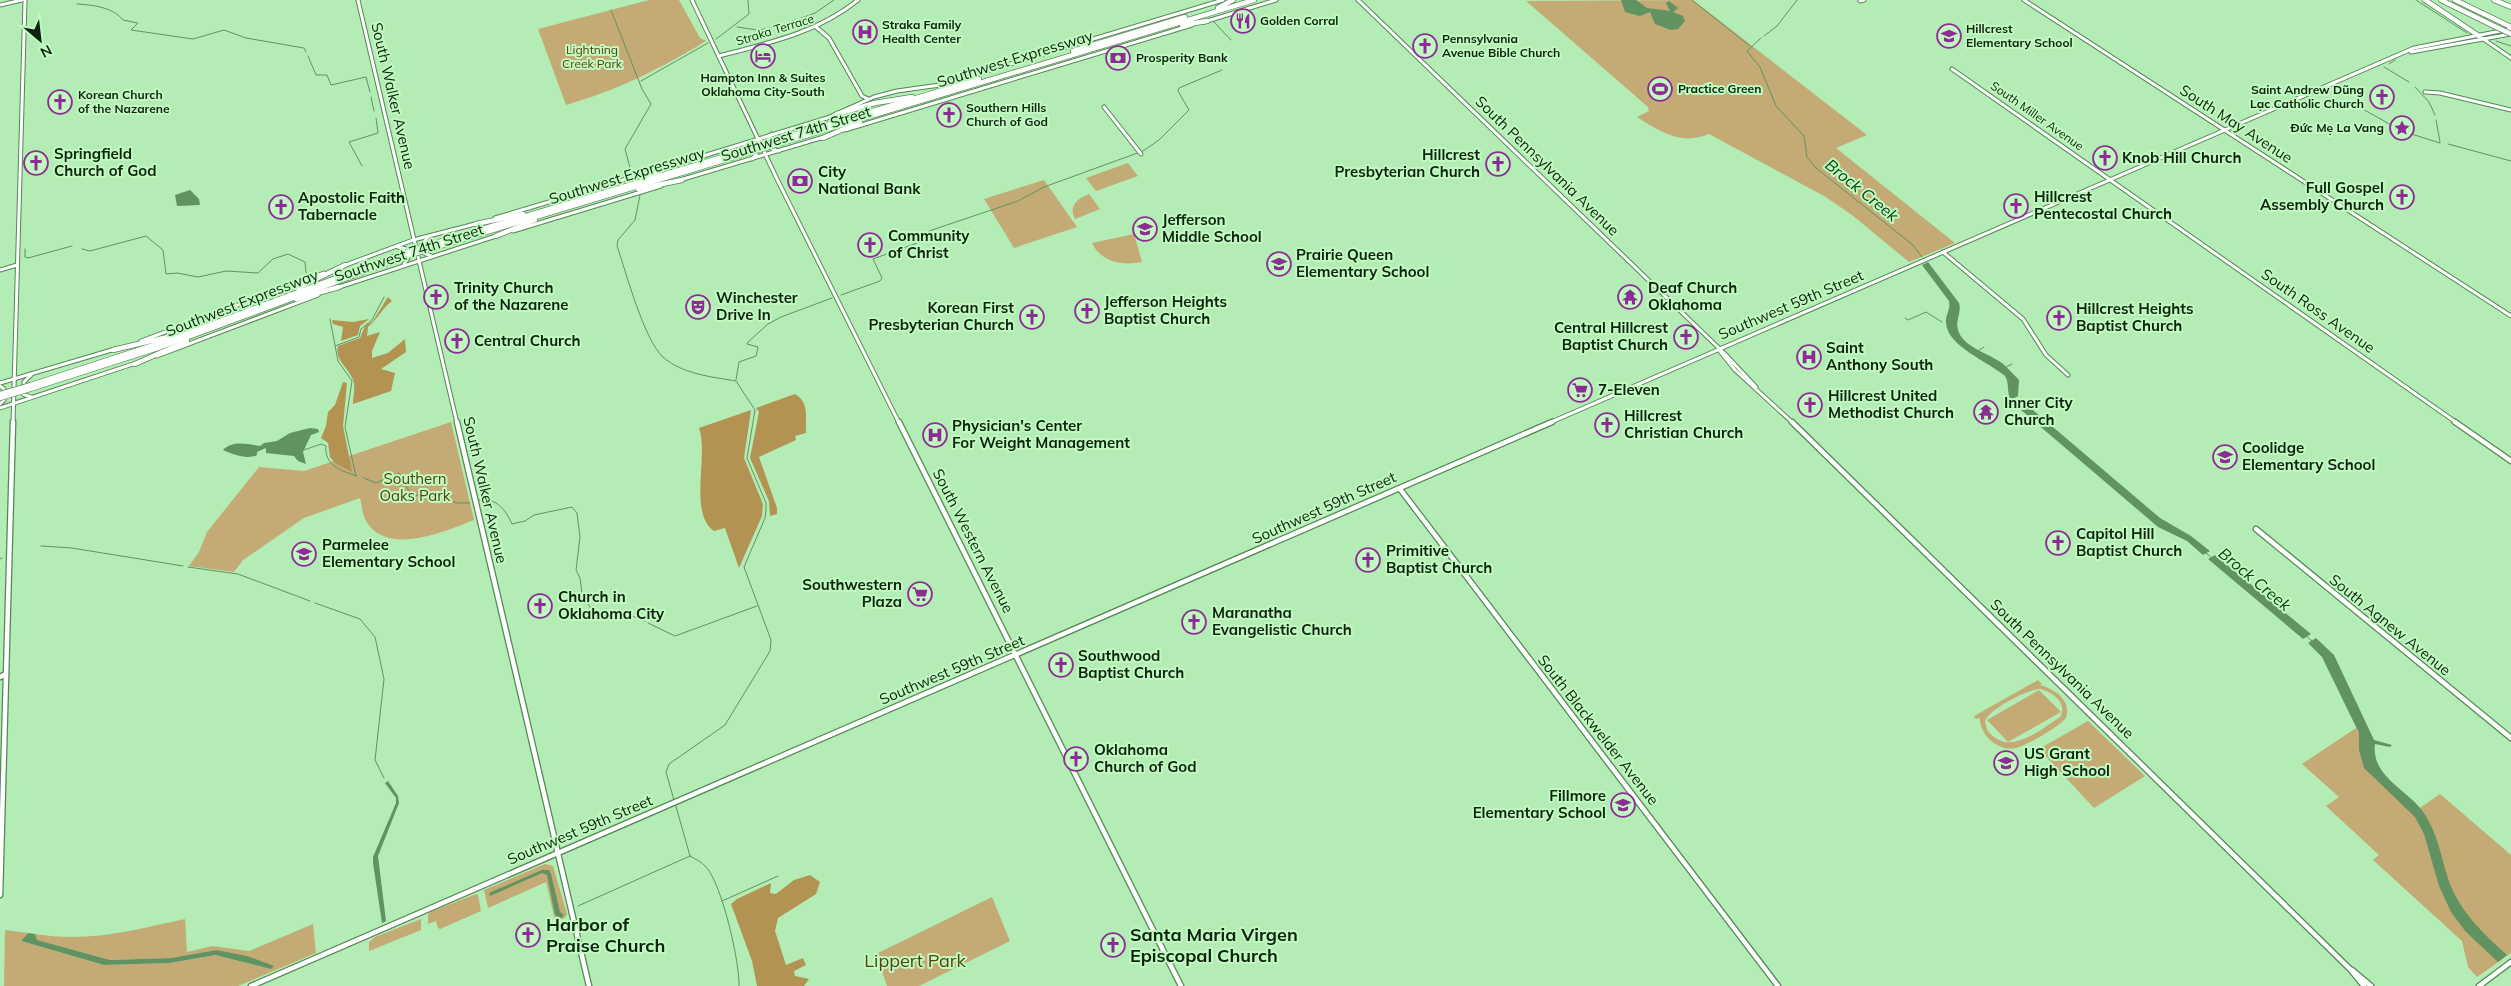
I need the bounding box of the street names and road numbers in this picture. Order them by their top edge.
street label: Straka Terrace [734,11,816,48]
street label: South Walker Avenue [367,21,420,171]
street label: Southwest Expressway [935,26,1095,91]
street label: South Miller Avenue [1988,78,2087,153]
street label: South May Avenue [2176,80,2296,167]
street label: South Pennsylvania Avenue [1471,92,1623,239]
street label: Southwest 74th Street [719,102,873,165]
street label: Southwest Expressway [547,143,707,208]
street label: Southwest 74th Street [332,219,486,286]
street label: South Ross Avenue [2258,264,2379,357]
street label: Southwest Expressway [163,265,321,340]
street label: Southwest 59th Street [1715,265,1866,344]
street label: South Walker Avenue [459,415,512,565]
street label: South Western Avenue [929,465,1018,616]
street label: Southwest 59th Street [1249,467,1399,548]
street label: South Agnew Avenue [2326,570,2455,679]
street label: South Pennsylvania Avenue [1986,595,2138,742]
street label: Southwest 59th Street [876,630,1027,709]
street label: South Blackwelder Avenue [1534,651,1663,809]
street label: Southwest 59th Street [504,790,655,869]

